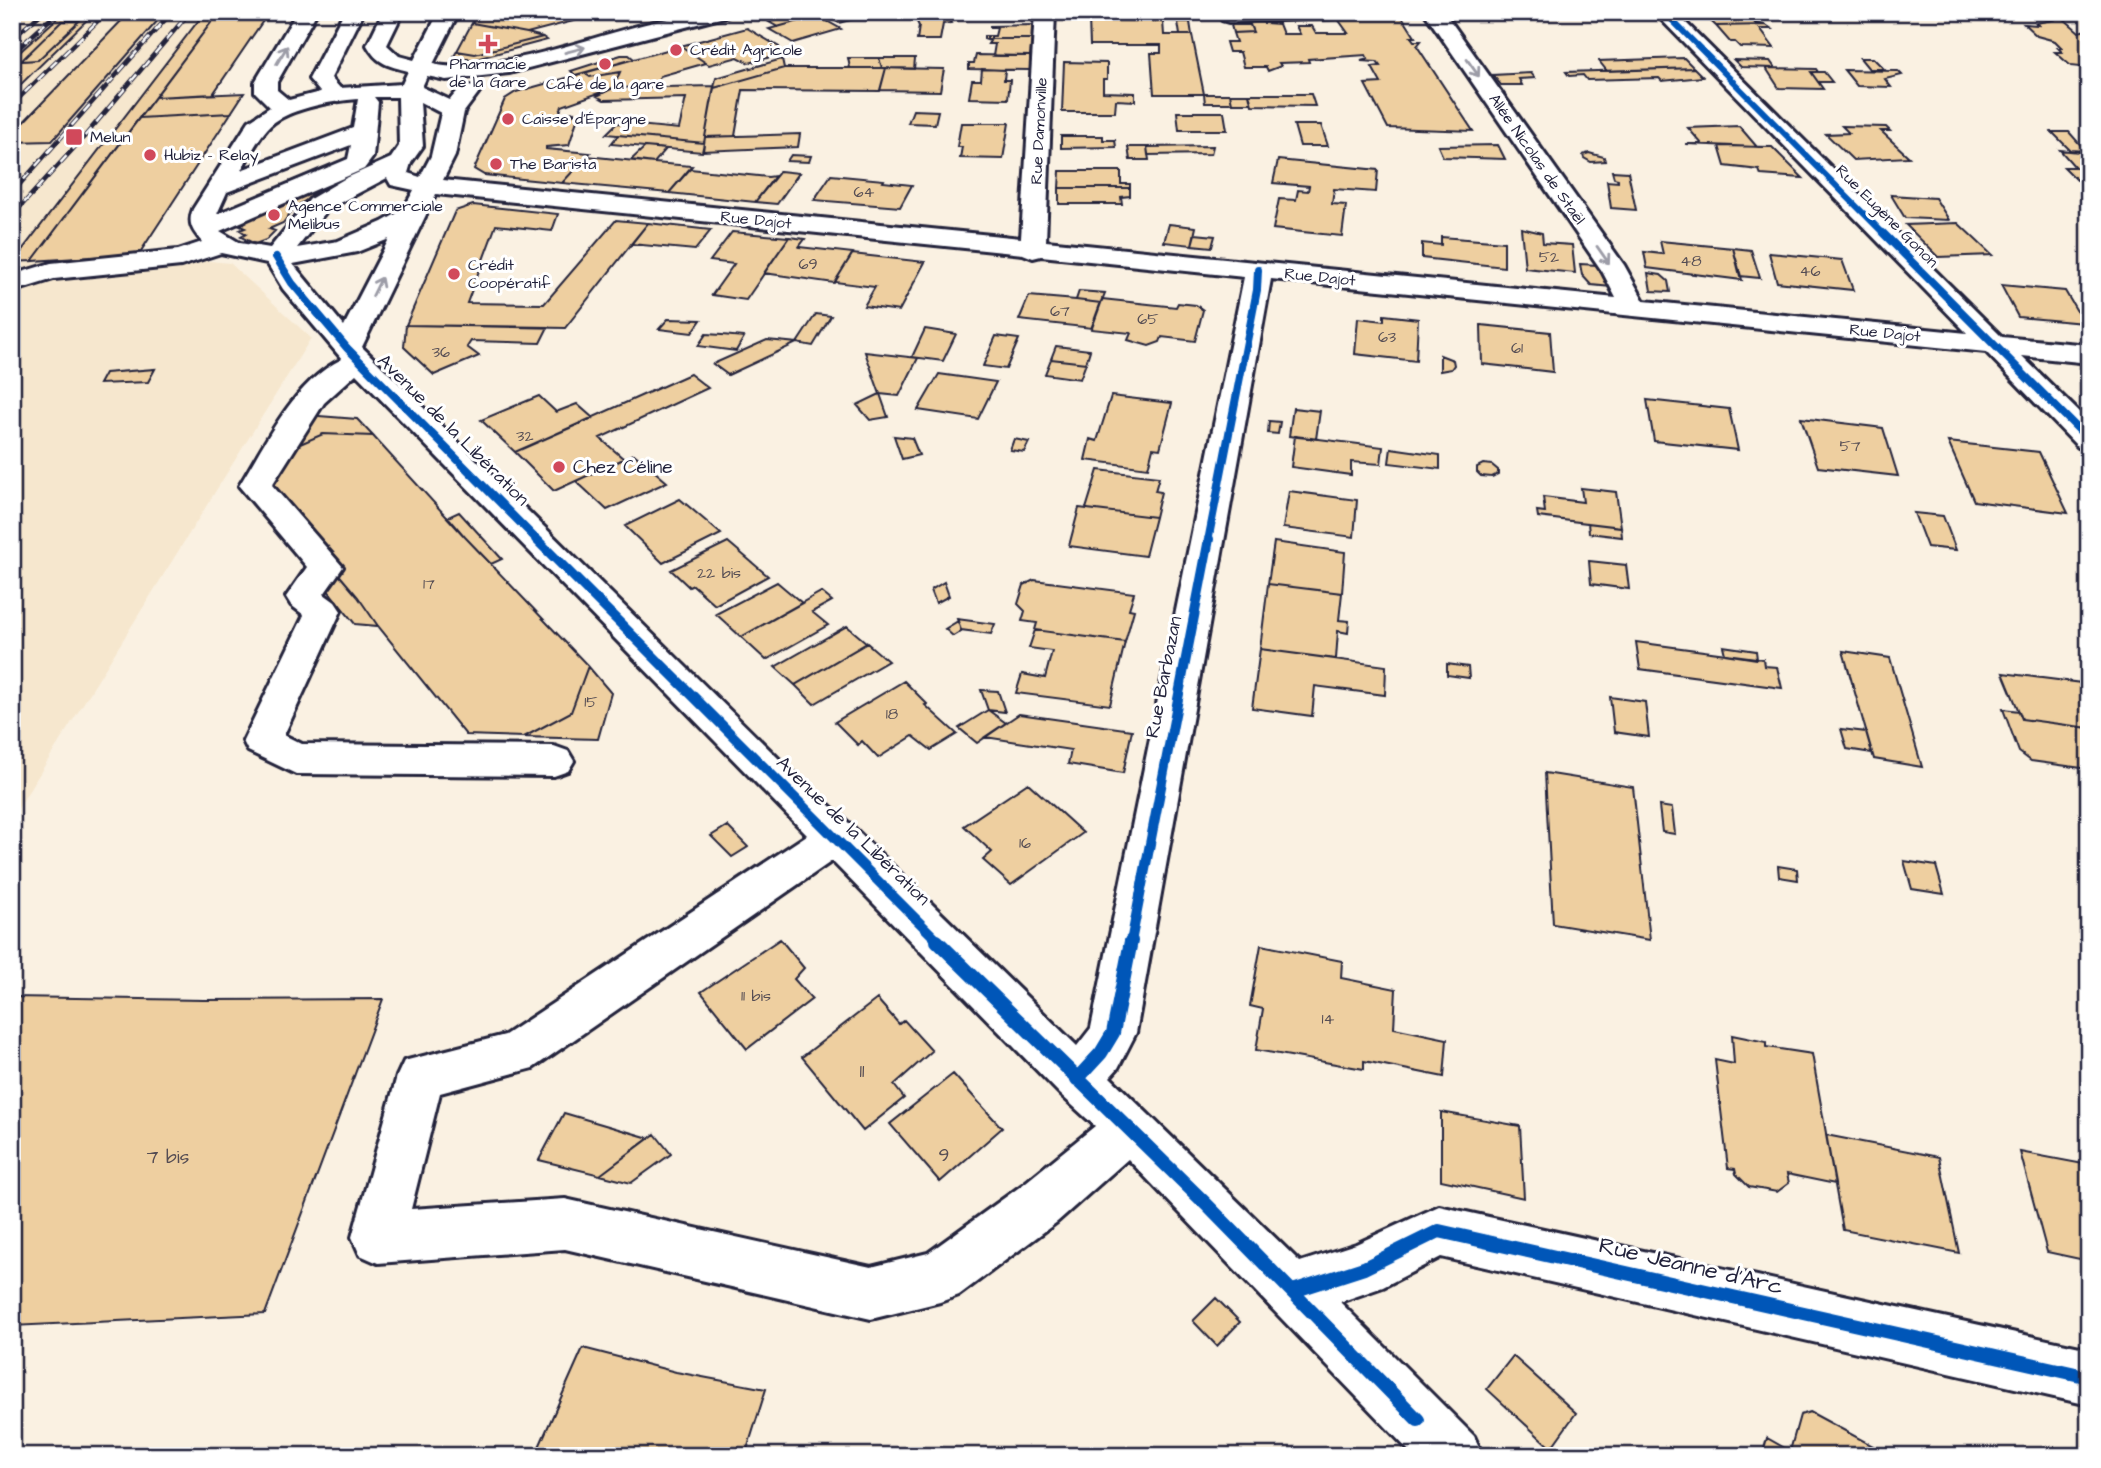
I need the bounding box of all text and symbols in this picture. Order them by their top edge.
marker: Pharmacie de la Gare [480,36,496,52]
place label: Crédit Agricole [690,39,803,62]
marker: Crédit Agricole [668,42,684,58]
one-way arrow [564,43,586,56]
one-way arrow [275,45,289,65]
place label: Pharmacie de la Gare [449,53,527,93]
marker: Café de la gare [597,56,613,72]
one-way arrow [1466,58,1480,77]
place label: Café de la gare [546,73,664,96]
street label: Rue Damonville [1025,77,1053,185]
street label: Allée Nicolas de Staël [1484,89,1590,229]
place label: Caisse d'Épargne [522,108,646,131]
marker: Caisse d'Épargne [500,111,516,127]
place label: Melun [90,126,131,148]
marker: Melun [64,127,84,147]
place label: Hubiz - Relay [164,144,259,167]
marker: Hubiz - Relay [142,147,158,163]
place label: The Barista [510,153,596,175]
marker: The Barista [488,156,504,172]
street label: Rue Eugène Gonon [1830,160,1943,273]
house number: 64 [854,181,875,203]
place label: Agence Commerciale Melibus [288,195,443,235]
street label: Rue Dajot [719,205,793,235]
marker: Agence Commerciale Melibus [266,207,282,223]
one-way arrow [1596,245,1610,264]
house number: 52 [1539,246,1559,268]
house number: 48 [1680,250,1702,272]
house number: 69 [798,253,818,275]
place label: Crédit Coopératif [468,254,551,294]
house number: 46 [1800,260,1820,282]
street label: Rue Dajot [1283,262,1357,292]
marker: Crédit Coopératif [446,266,462,282]
one-way arrow [370,277,384,298]
house number: 67 [1050,300,1070,322]
house number: 65 [1137,308,1159,330]
street label: Rue Dajot [1848,318,1922,348]
house number: 63 [1378,326,1396,348]
house number: 61 [1511,337,1523,359]
house number: 36 [432,341,450,363]
street label: Avenue de la Libération [371,348,535,512]
house number: 32 [516,425,534,447]
house number: 57 [1839,435,1861,457]
place label: Chez Céline [573,454,673,481]
marker: Chez Céline [551,459,567,475]
house number: 22 bis [697,562,741,584]
house number: 17 [423,573,435,595]
street label: Rue Barbazan [1139,614,1189,740]
house number: 15 [584,691,598,713]
house number: 18 [886,703,898,725]
street label: Avenue de la Libération [770,750,936,912]
house number: 16 [1019,832,1031,854]
house number: 11 bis [741,985,771,1007]
house number: 14 [1322,1008,1335,1030]
house number: 11 [860,1058,865,1085]
house number: 9 [939,1142,949,1169]
house number: 7 bis [147,1144,189,1171]
street label: Rue Jeanne d'Arc [1596,1229,1786,1303]

